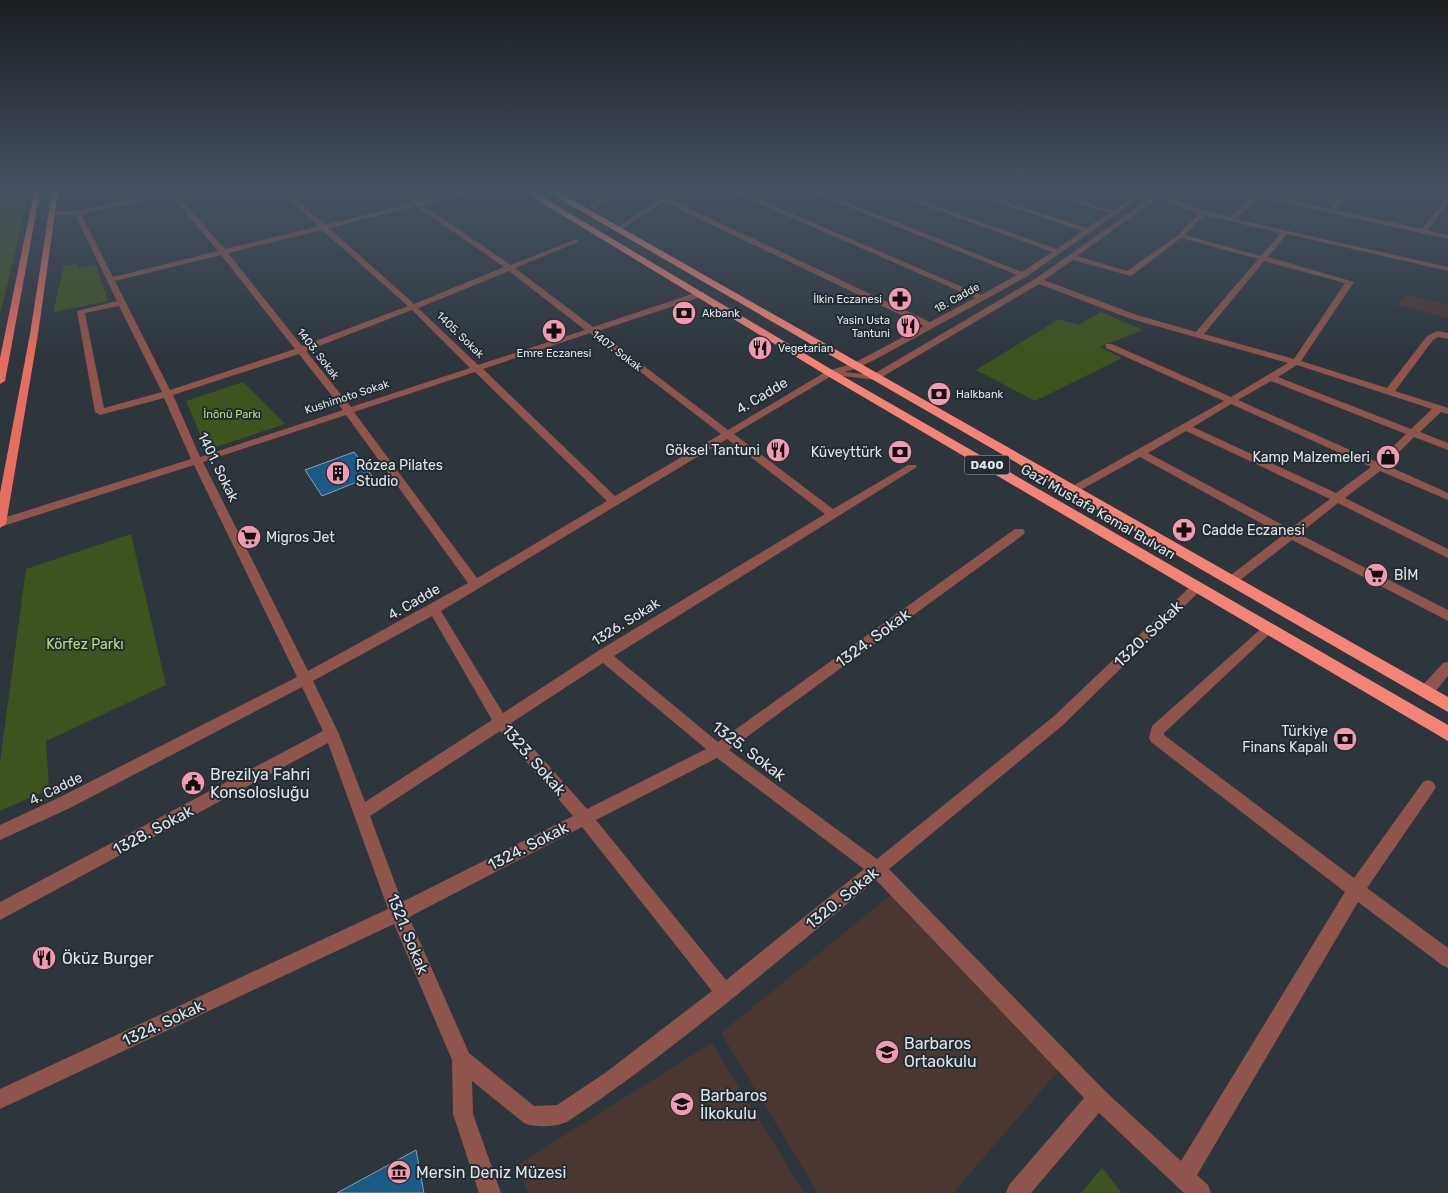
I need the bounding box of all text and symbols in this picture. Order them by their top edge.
street label: 18. Cadde [932,280,982,316]
pharmacy icon: İlkin Eczanesi [887,286,913,312]
place label: İlkin Eczanesi [813,292,882,306]
bank icon: Akbank [671,300,697,326]
place label: Akbank [702,307,740,320]
street label: 1405. Sokak [434,309,487,361]
restaurant icon: Yasin Usta Tantuni [895,313,921,339]
place label: Yasin Usta Tantuni [837,314,890,340]
pharmacy icon: Emre Eczanesi [541,318,567,344]
street label: 1403. Sokak [294,326,342,382]
street label: 1407. Sokak [589,328,645,374]
restaurant icon: Vegetarian [747,335,773,361]
place label: Vegetarian [778,342,833,355]
place label: Emre Eczanesi [517,347,591,360]
street label: 4. Cadde [733,374,791,418]
street label: Kushimoto Sokak [303,377,391,417]
bank icon: Halkbank [926,381,952,407]
place label: Halkbank [956,388,1004,401]
park label: İnönü Parkı [203,407,261,421]
street label: 1401. Sokak [194,429,242,505]
restaurant icon: Göksel Tantuni [765,437,791,463]
bank icon: Küveyttürk [887,439,913,465]
place label: Göksel Tantuni [665,442,760,459]
place label: Küveyttürk [811,444,883,461]
shop icon: Kamp Malzemeleri [1375,444,1401,470]
place label: Kamp Malzemeleri [1252,449,1370,466]
road number: D400 [964,456,1010,474]
place label: Rózea Pilates Studio [356,457,443,490]
building icon: Rózea Pilates Studio [325,460,351,486]
street label: Gazi Mustafa Kemal Bulvarı [1018,461,1178,563]
pharmacy icon: Cadde Eczanesi [1171,517,1197,543]
place label: Cadde Eczanesi [1202,522,1305,539]
supermarket icon: Migros Jet [236,524,262,550]
place label: Migros Jet [266,529,335,546]
supermarket icon: BİM [1363,562,1389,588]
place label: BİM [1394,567,1418,584]
street label: 4. Cadde [385,580,443,624]
street label: 1326. Sokak [589,594,664,650]
street label: 1320. Sokak [1110,596,1187,671]
street label: 1324. Sokak [832,604,915,671]
park label: Körfez Parkı [46,636,124,653]
street label: 1325. Sokak [708,717,790,785]
street label: 1323. Sokak [498,721,570,800]
place label: Türkiye Finans Kapalı [1242,723,1328,756]
bank icon: Türkiye Finans Kapalı [1332,726,1358,752]
place label: Brezilya Fahri Konsolosluğu [210,765,310,802]
street label: 4. Cadde [27,769,85,809]
public building icon: Brezilya Fahri Konsolosluğu [180,770,206,796]
street label: 1328. Sokak [110,801,197,859]
street label: 1324. Sokak [485,817,572,874]
street label: 1320. Sokak [802,862,883,933]
street label: 1321. Sokak [383,891,433,978]
restaurant icon: Öküz Burger [31,945,57,971]
place label: Öküz Burger [62,949,154,968]
street label: 1324. Sokak [119,996,207,1050]
place label: Barbaros Ortaokulu [904,1034,977,1071]
school or university icon: Barbaros Ortaokulu [874,1039,900,1065]
place label: Barbaros İlkokulu [700,1086,767,1123]
school or university icon: Barbaros İlkokulu [669,1091,695,1117]
museum icon: Mersin Deniz Müzesi [386,1159,412,1185]
place label: Mersin Deniz Müzesi [416,1163,566,1182]

